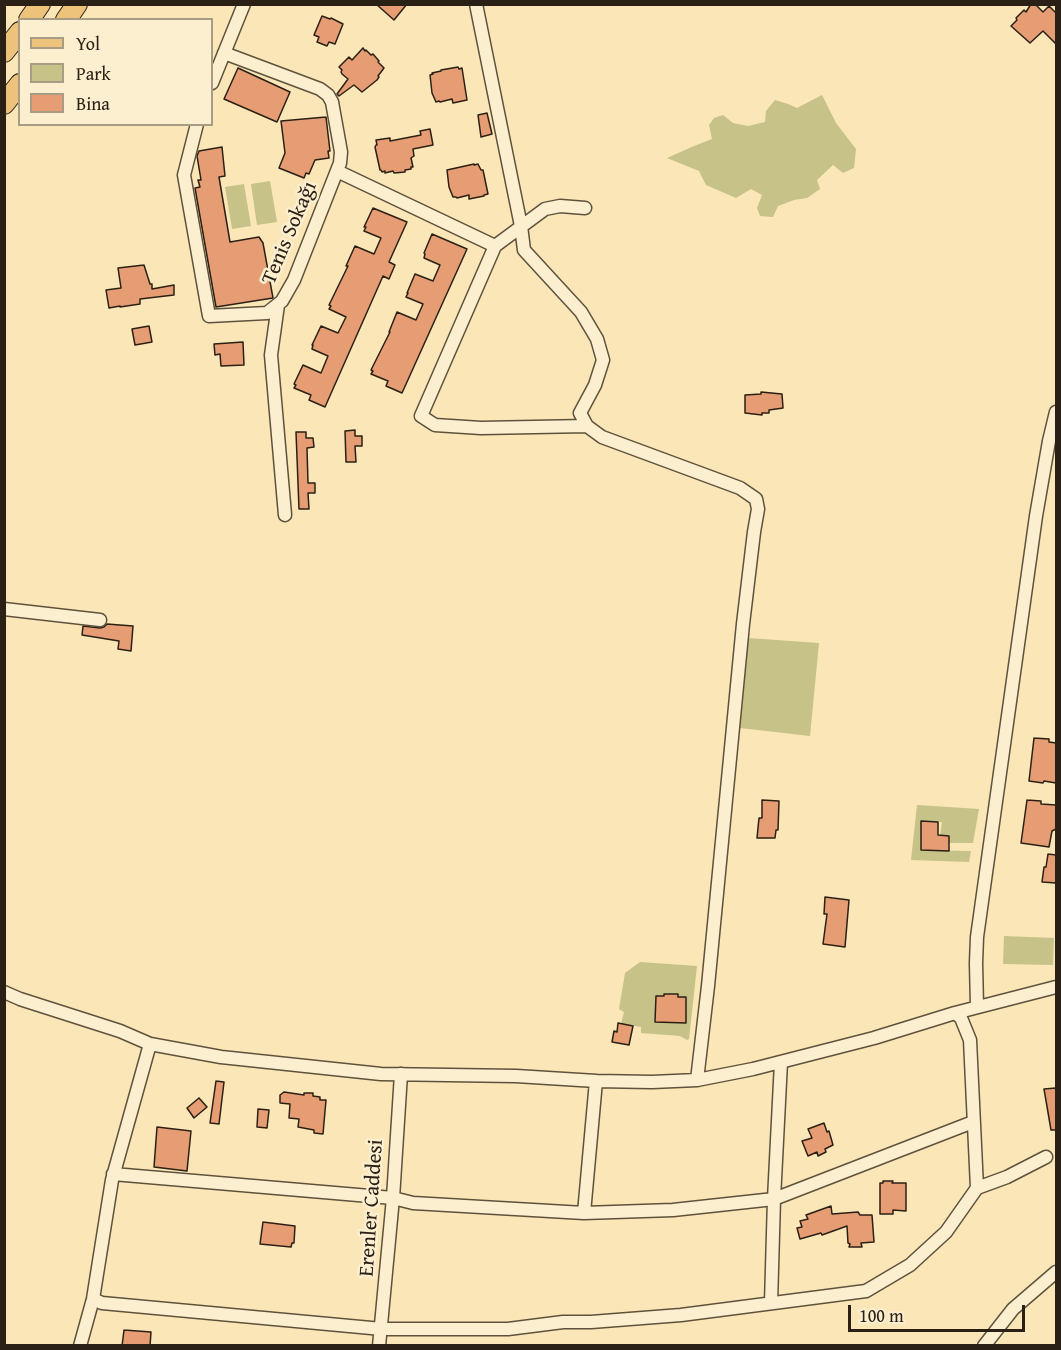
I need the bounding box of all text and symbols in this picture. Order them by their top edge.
legend [18,18,213,126]
text: Yol [76,30,100,57]
text: Park [76,60,111,87]
text: Bina [76,90,110,117]
street label: Tenis Sokağı [257,178,323,288]
street label: Erenler Caddesi [355,1139,389,1277]
scale bar [851,1293,1028,1331]
text: 100 m [859,1302,904,1329]

